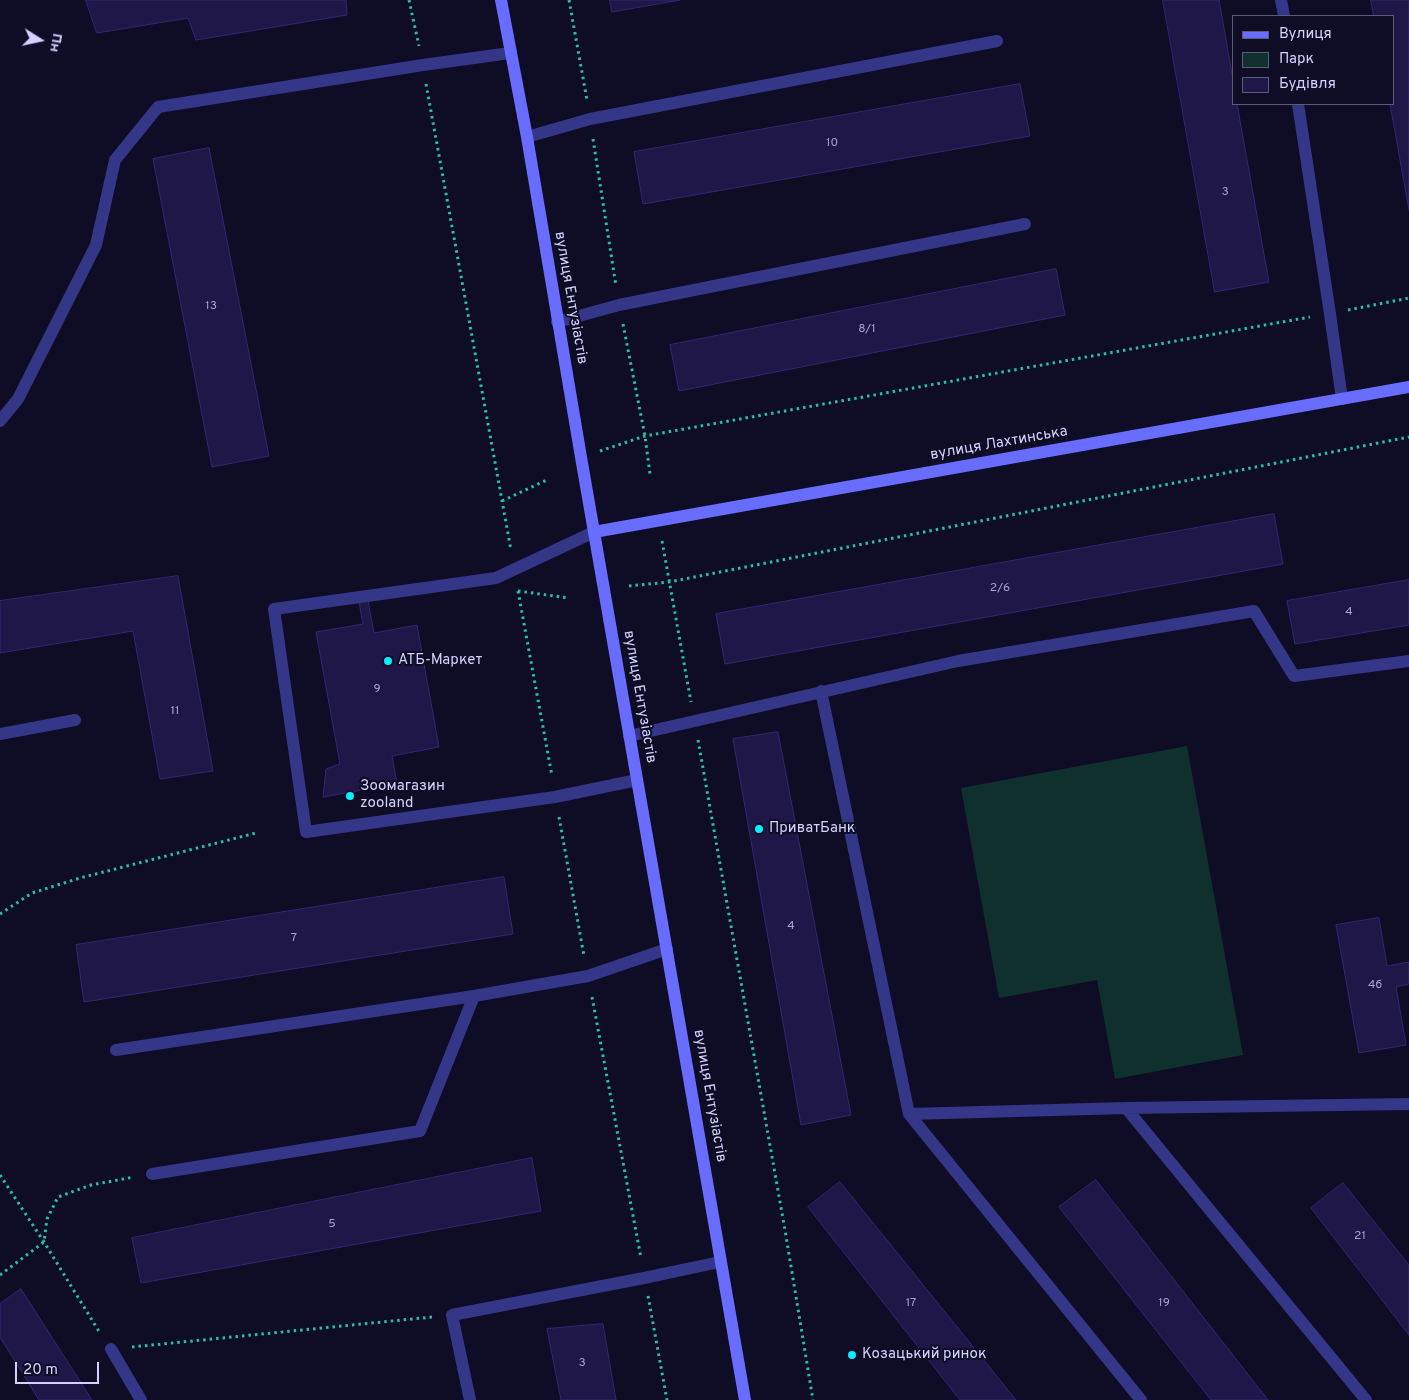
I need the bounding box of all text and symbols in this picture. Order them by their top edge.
north arrow [15,15,65,65]
legend [1232,15,1394,105]
text: Вулиця [1279,25,1332,44]
text: Пн [45,32,65,53]
text: Парк [1279,50,1314,69]
text: Будівля [1279,75,1336,94]
house number: 10 [826,137,838,151]
house number: 3 [1221,186,1229,200]
street label: вулиця Ентузіастів [549,230,591,366]
house number: 13 [205,300,217,314]
house number: 8/1 [858,323,876,337]
street label: вулиця Лахтинська [929,423,1069,465]
house number: 2/6 [990,582,1010,596]
house number: 4 [1345,606,1353,620]
street label: вулиця Ентузіастів [618,629,660,765]
place label: АТБ-Маркет [398,652,482,670]
marker: АТБ-Маркет [382,655,394,667]
house number: 9 [373,683,381,697]
house number: 11 [171,705,179,719]
place label: Зоомагазин zooland [360,778,445,813]
marker: Зоомагазин zooland [344,790,356,802]
place label: ПриватБанк [769,820,855,838]
marker: ПриватБанк [753,823,765,835]
house number: 4 [787,920,795,934]
house number: 7 [291,932,297,946]
house number: 4б [1368,979,1382,993]
street label: вулиця Ентузіастів [688,1028,730,1164]
house number: 5 [328,1218,336,1232]
house number: 21 [1354,1230,1366,1244]
house number: 17 [906,1297,916,1311]
house number: 19 [1158,1297,1170,1311]
place label: Козацький ринок [862,1346,986,1364]
marker: Козацький ринок [846,1349,858,1361]
scale bar [18,1352,101,1384]
house number: 3 [578,1357,586,1371]
text: 20 m [23,1361,58,1380]

